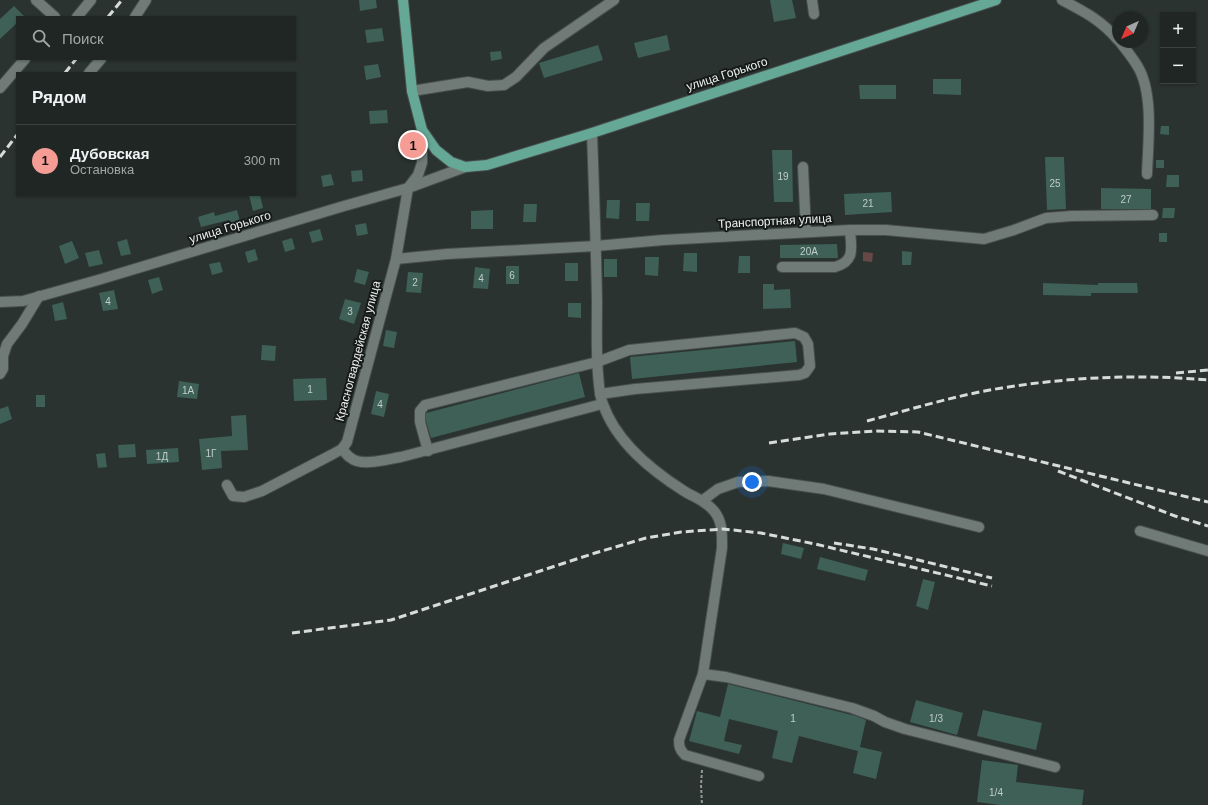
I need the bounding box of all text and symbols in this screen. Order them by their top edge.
north arrow [1112,12,1148,48]
map controls [1160,12,1196,84]
button: + [1160,12,1196,48]
search box [16,16,296,60]
icon: search [30,27,52,49]
text: Поиск [62,30,104,47]
button: − [1160,48,1196,84]
street label: улица Горького [685,54,770,94]
text: Рядом [32,88,87,107]
pin: 1 [400,130,426,160]
text: Дубовская [70,145,149,162]
text: 1 [41,153,49,168]
text: 300 m [244,153,280,168]
text: Остановка [70,162,134,177]
house number: 19 [777,171,789,182]
house number: 25 [1049,178,1061,189]
house number: 27 [1120,194,1132,205]
house number: 21 [862,198,874,209]
street label: улица Горького [188,208,273,246]
street label: Транспортная улица [718,211,833,231]
house number: 20А [800,246,818,257]
house number: 6 [509,270,515,281]
house number: 4 [478,273,484,284]
house number: 2 [412,277,418,288]
street label: Красногвардейская улица [333,279,384,423]
house number: 4 [105,296,111,307]
house number: 3 [347,306,353,317]
house number: 1 [307,384,313,395]
house number: 1А [182,385,194,396]
house number: 4 [377,399,383,410]
house number: 1Г [206,448,217,459]
house number: 1Д [156,451,168,462]
your location [742,472,762,492]
house number: 1 [790,713,796,724]
house number: 1/3 [929,713,943,724]
house number: 1/4 [989,787,1003,798]

